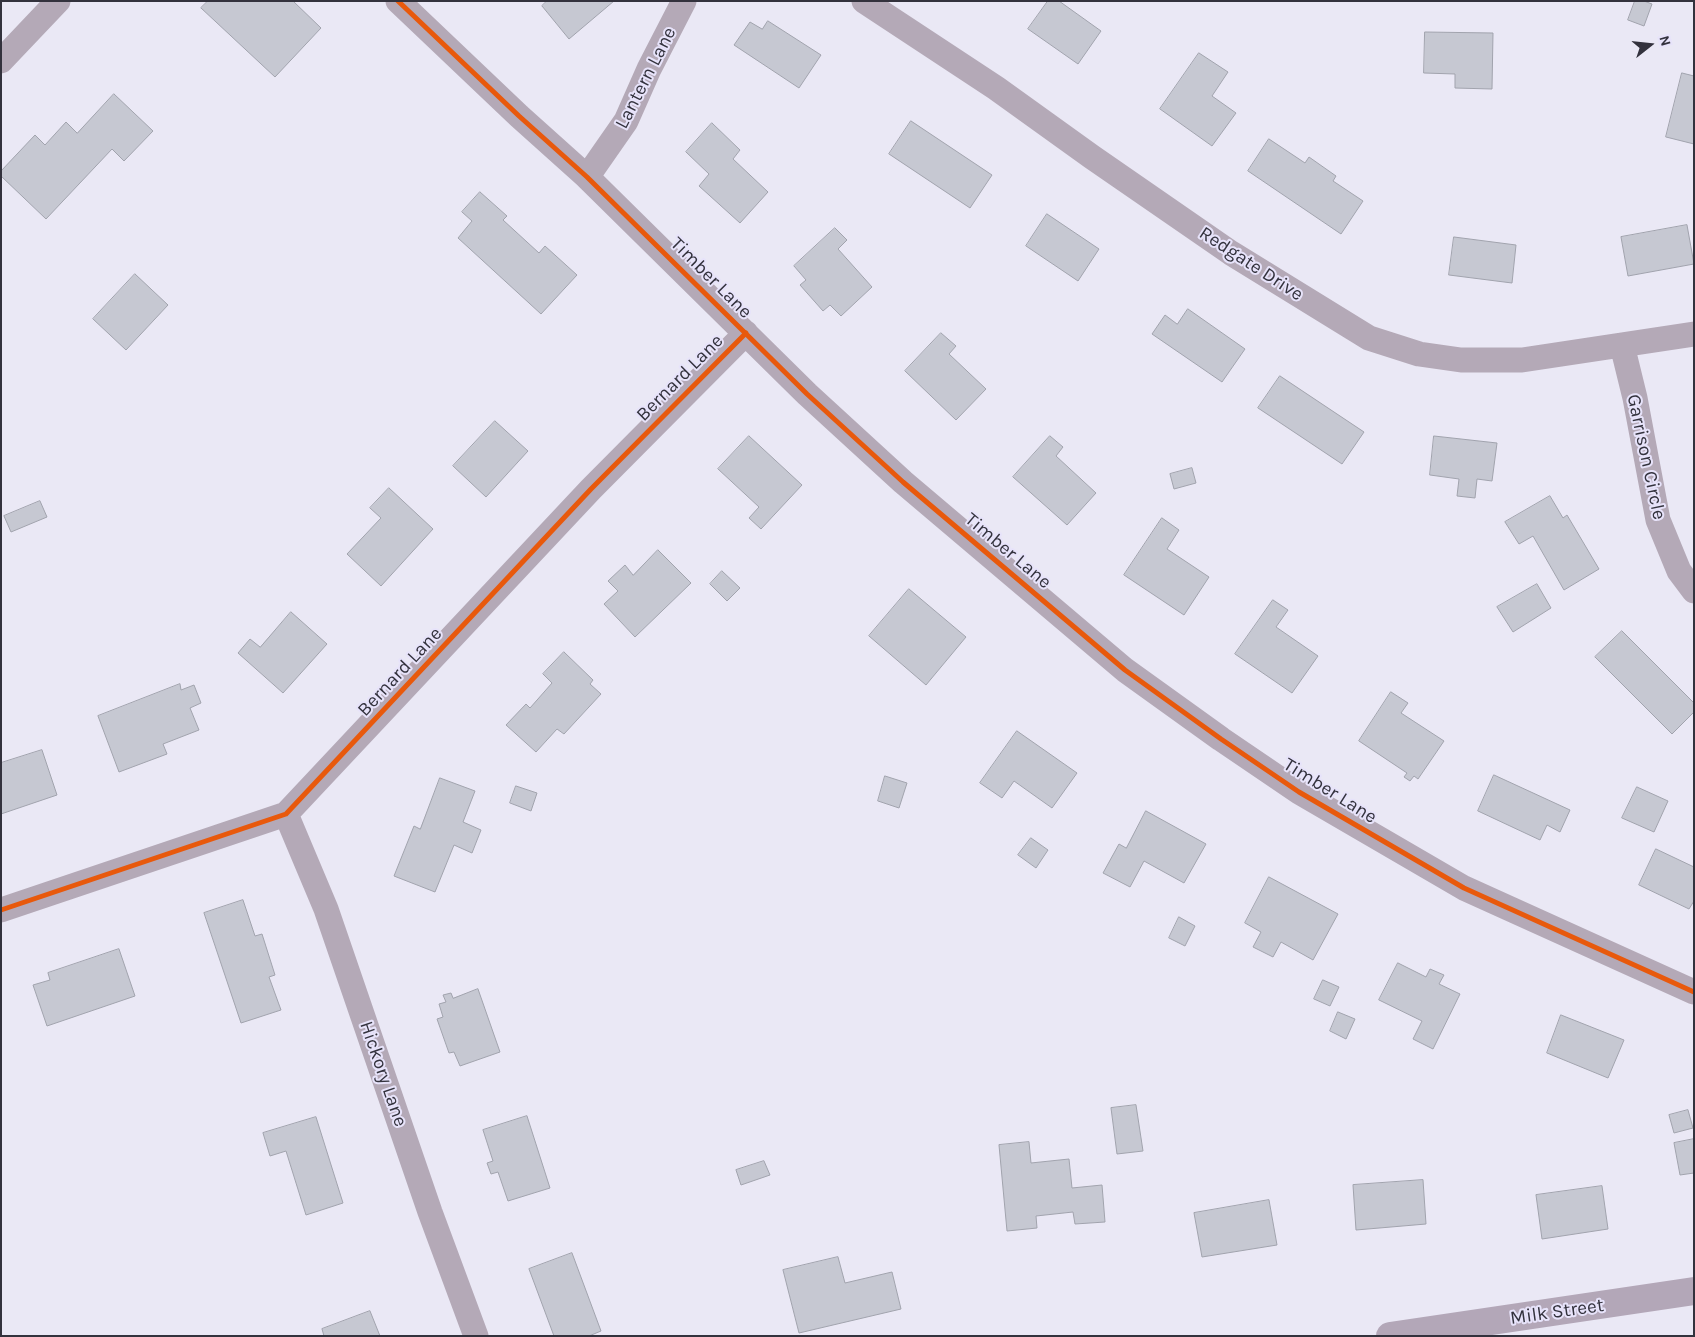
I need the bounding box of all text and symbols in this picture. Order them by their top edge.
north arrow [1625,20,1675,70]
street label: Lantern Lane [611,23,681,133]
text: N [1655,34,1674,48]
street label: Redgate Drive [1195,222,1307,306]
street label: Timber Lane [665,232,757,324]
street label: Bernard Lane [632,330,728,426]
street label: Garrison Circle [1622,392,1670,522]
street label: Timber Lane [960,508,1056,594]
street label: Bernard Lane [353,623,447,721]
street label: Timber Lane [1279,753,1381,829]
street label: Hickory Lane [354,1018,412,1130]
street label: Milk Street [1509,1294,1605,1330]

